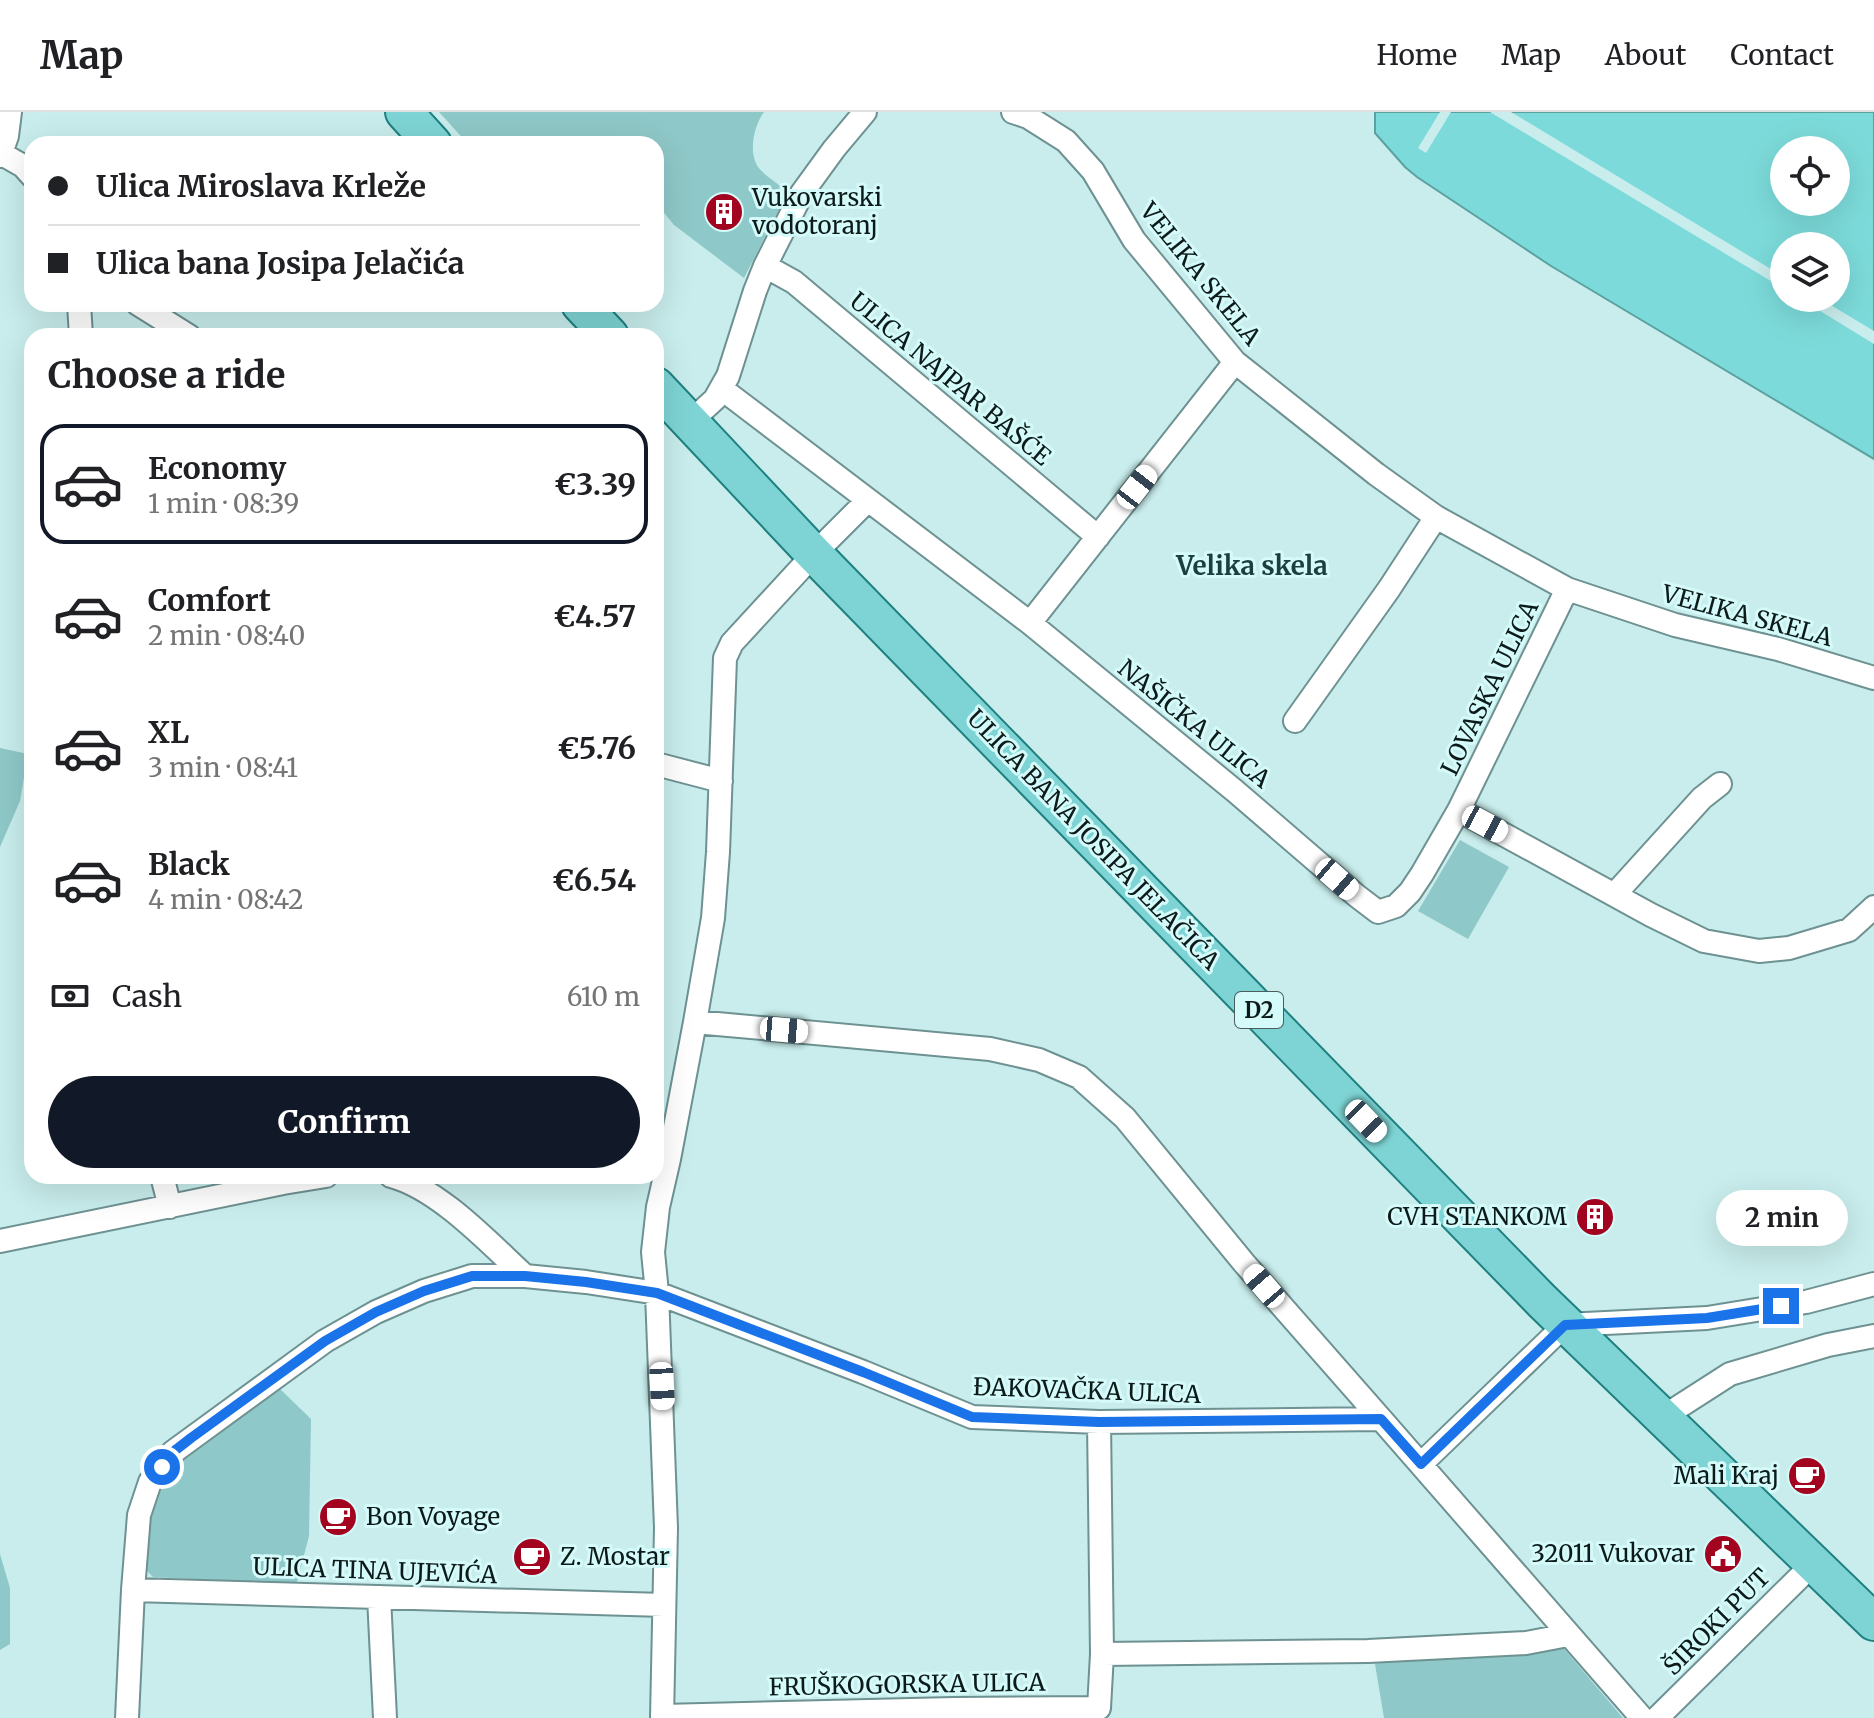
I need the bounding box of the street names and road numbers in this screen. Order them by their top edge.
street label: VELIKA SKELA [1133,195,1268,352]
street label: ULICA NAJPAR BAŠĆE [843,285,1059,472]
street label: VELIKA SKELA [1658,578,1837,653]
street label: LOVASKA ULICA [1434,594,1546,780]
street label: NAŠIČKA ULICA [1112,652,1278,795]
street label: ULICA BANA JOSIPA JELAČIĆA [961,702,1228,977]
road number: D2 [1235,992,1283,1028]
street label: ĐAKOVAČKA ULICA [973,1370,1203,1410]
street label: ULICA TINA UJEVIĆA [252,1551,499,1590]
street label: ŠIROKI PUT [1656,1561,1777,1682]
street label: FRUŠKOGORSKA ULICA [768,1666,1047,1702]

